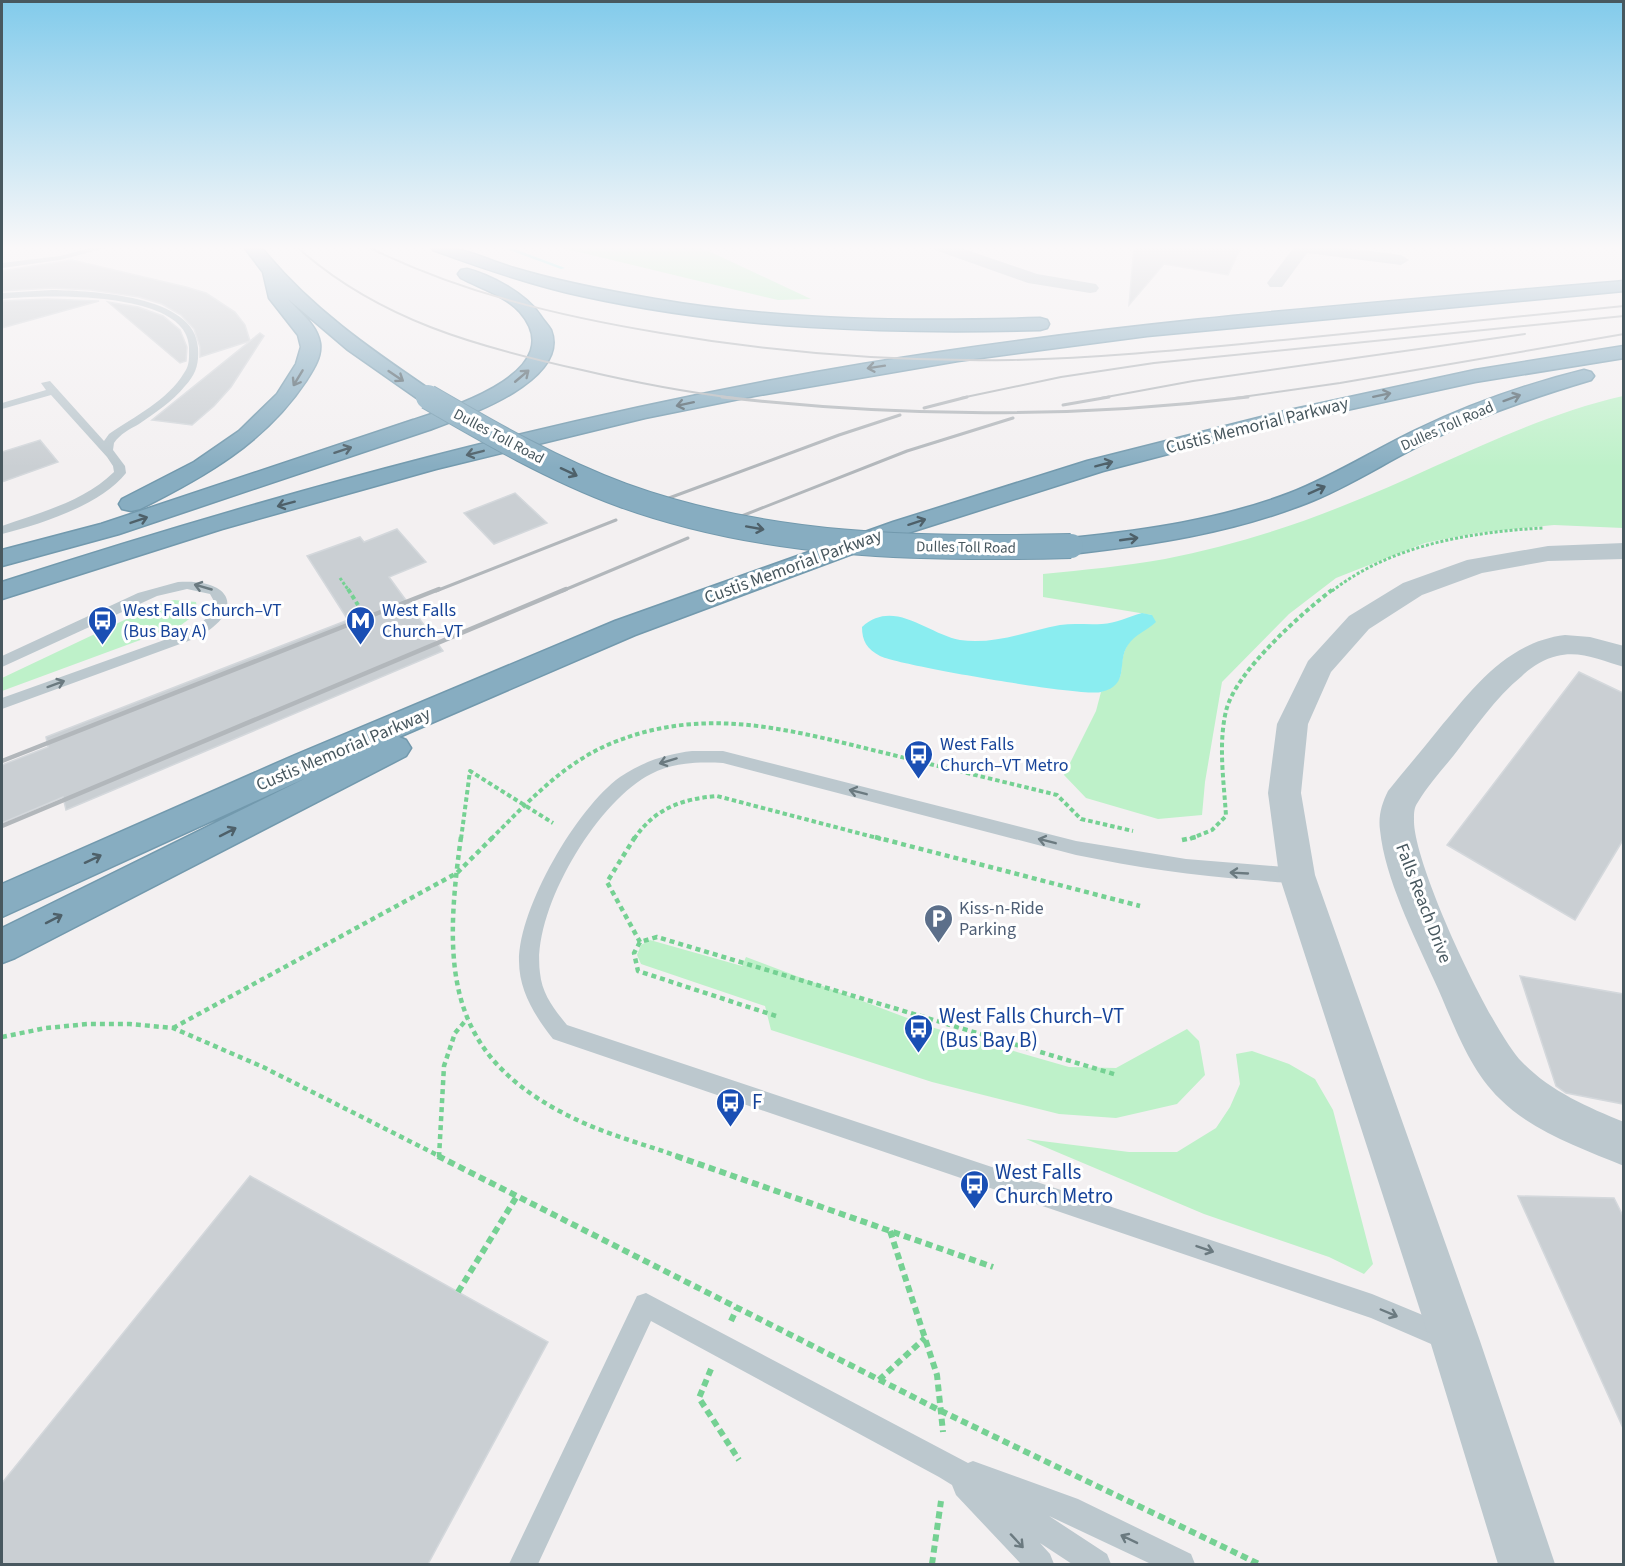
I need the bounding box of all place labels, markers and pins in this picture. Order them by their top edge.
place label: West Falls Church–VT (Bus Bay A) [123,598,282,644]
place label: West Falls Church–VT [382,598,464,644]
bus stop icon: West Falls Church–VT (Bus Bay A) [86,604,118,646]
metro station icon: West Falls Church–VT [345,604,377,646]
place label: West Falls Church–VT Metro [940,732,1069,778]
bus stop icon: West Falls Church–VT Metro [903,738,935,780]
place label: Kiss-n-Ride Parking [959,896,1044,942]
parking icon: Kiss-n-Ride Parking [922,902,954,944]
place label: West Falls Church–VT (Bus Bay B) [939,1001,1124,1055]
bus stop icon: West Falls Church–VT (Bus Bay B) [902,1012,934,1054]
bus stop icon: F [715,1086,747,1128]
place label: F [752,1087,762,1117]
place label: West Falls Church Metro [995,1157,1113,1211]
bus stop icon: West Falls Church Metro [958,1168,990,1210]

